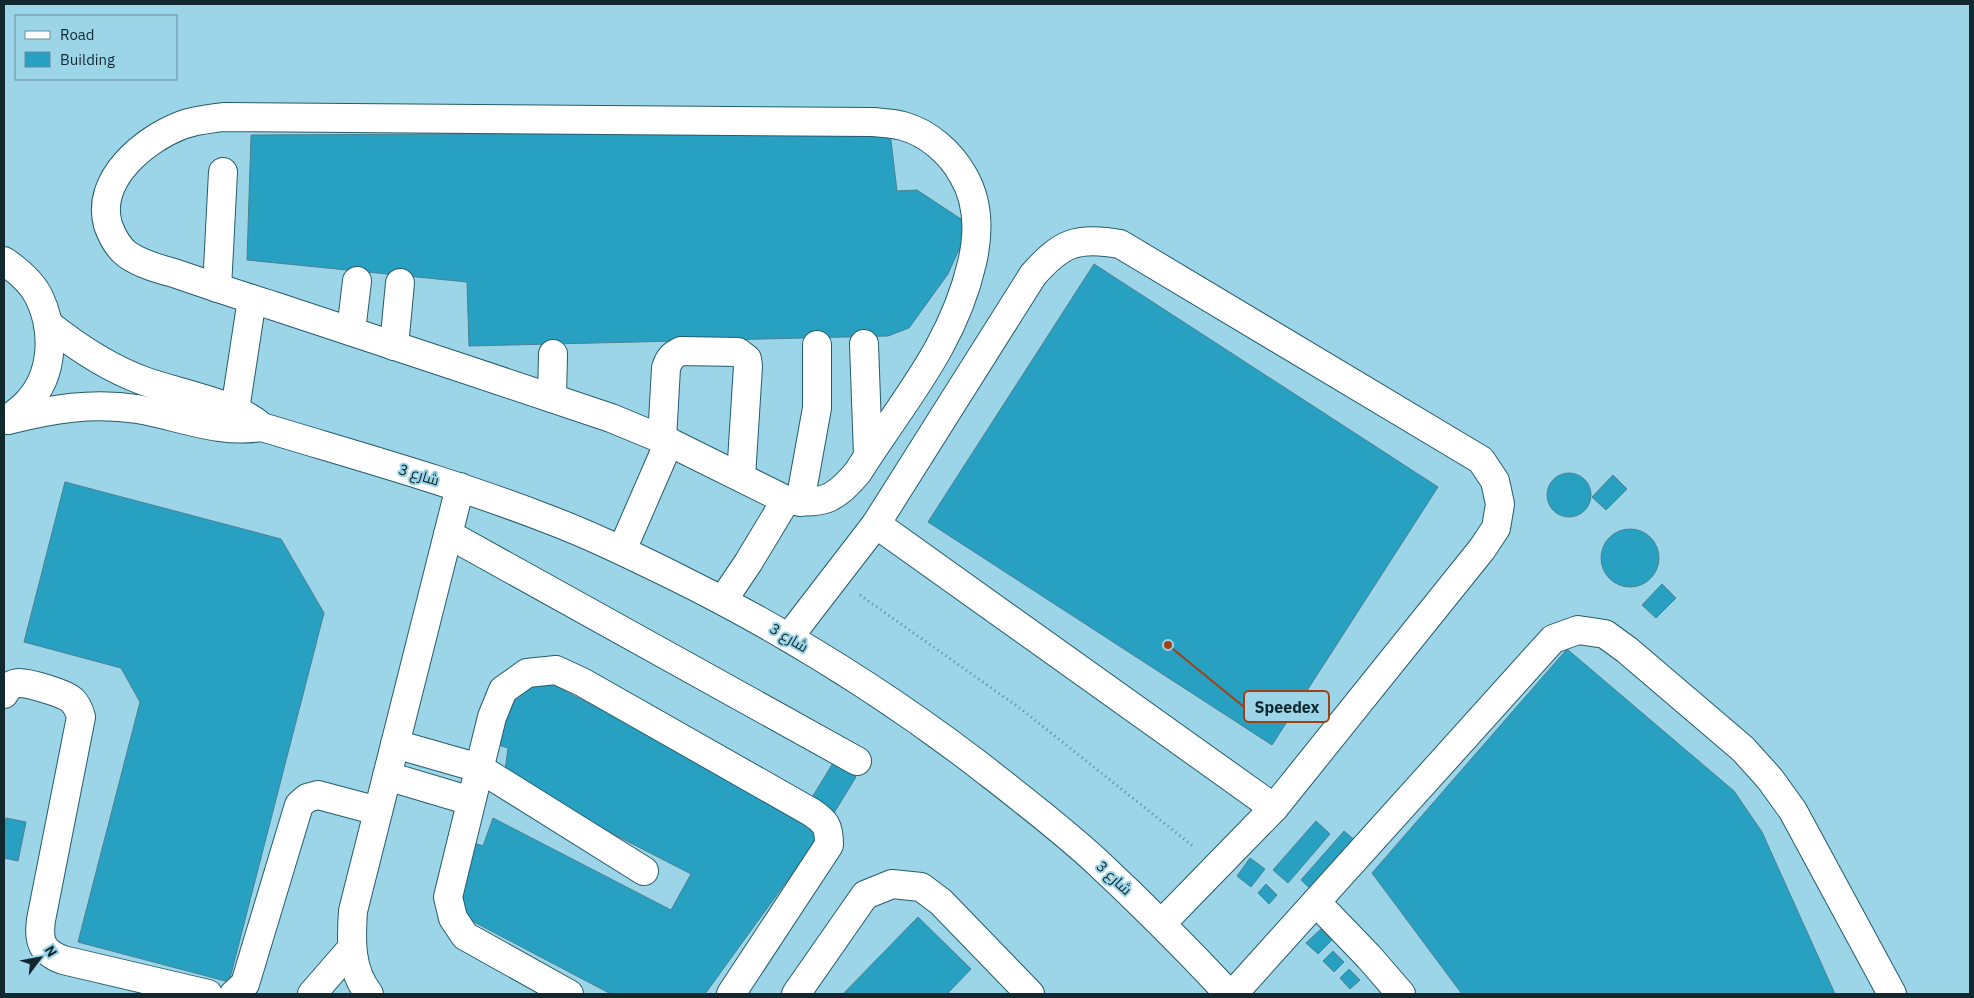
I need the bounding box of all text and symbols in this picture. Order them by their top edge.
legend [15,15,178,80]
text: Road [60,25,95,44]
text: Building [60,50,115,69]
street label: شارع 3 [396,459,442,492]
street label: شارع 3 [765,619,812,658]
callout: Speedex [1244,691,1329,722]
text: Speedex [1254,697,1320,717]
street label: شارع 3 [1091,856,1136,900]
north arrow [15,933,65,983]
text: N [41,942,61,960]

